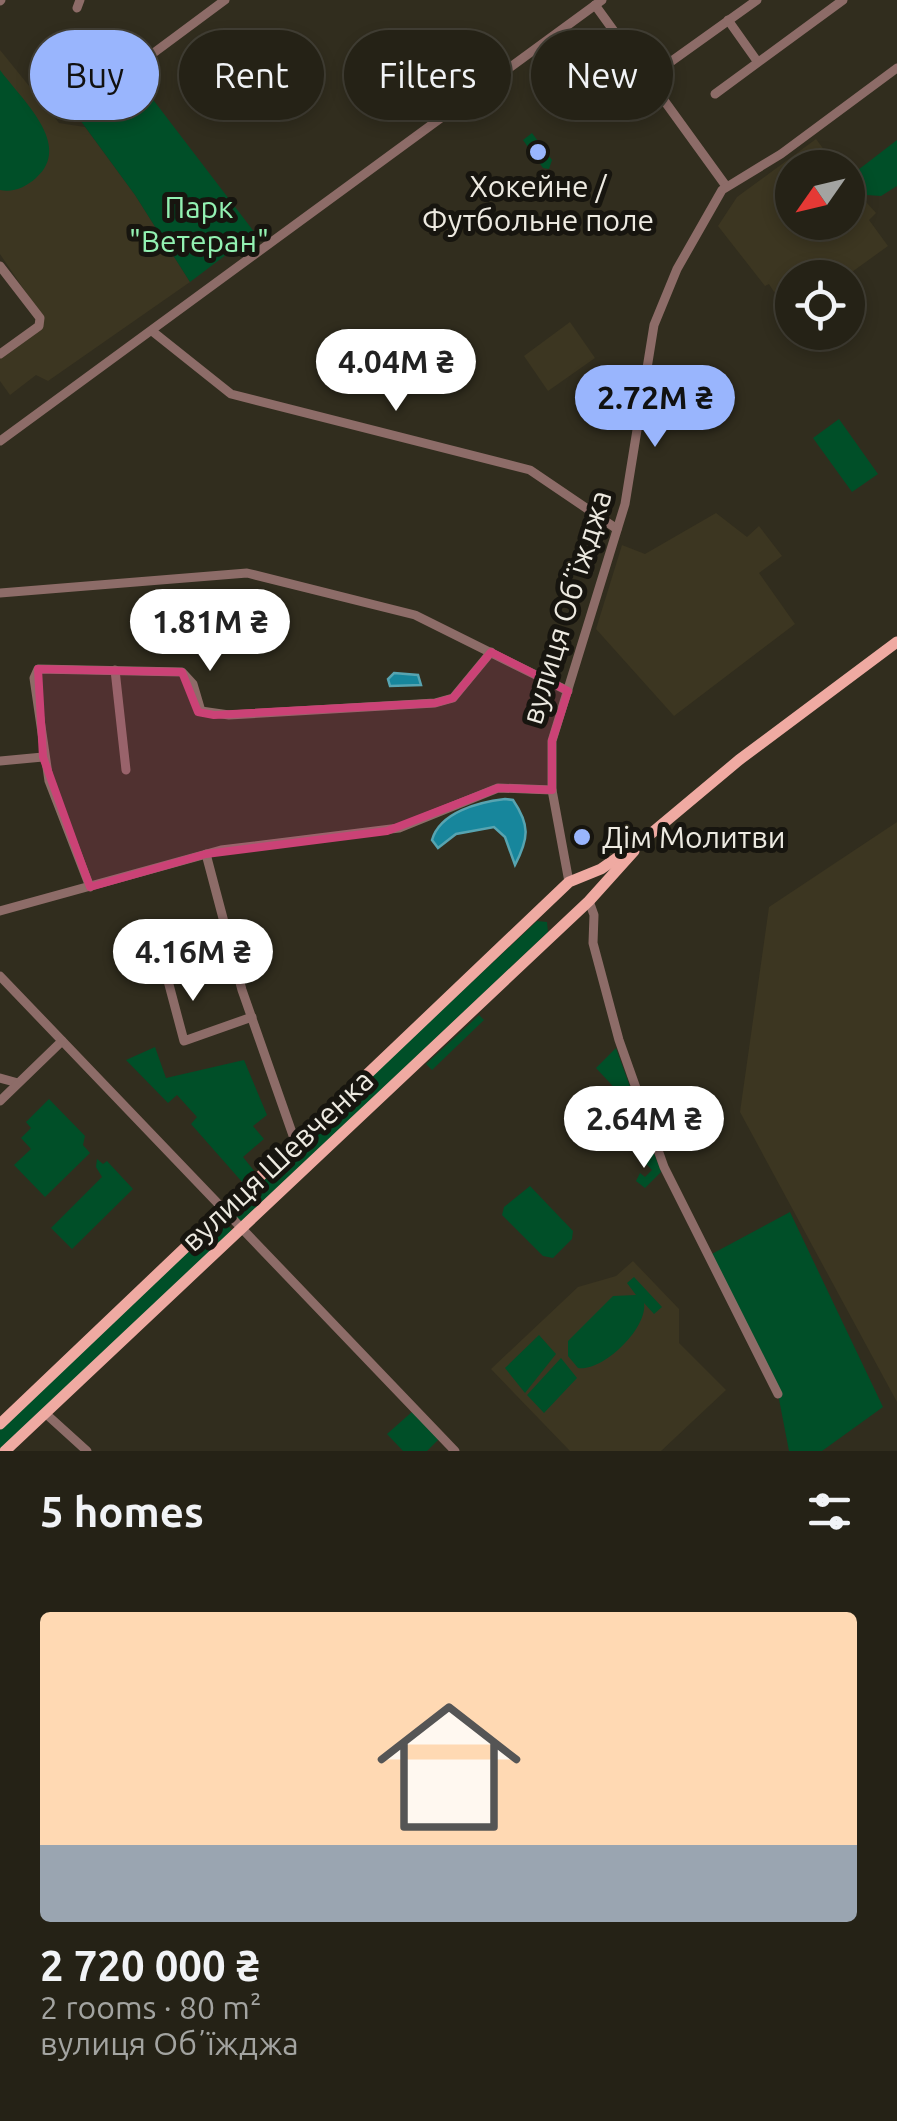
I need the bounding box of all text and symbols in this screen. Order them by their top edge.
chip: Buy [30,30,159,120]
chip: Rent [179,30,324,120]
chip: Filters [344,30,511,120]
chip: New [531,30,673,120]
marker: Хокейне / Футбольне поле [527,141,549,163]
north arrow [775,150,865,240]
map controls [775,150,865,350]
place label: Хокейне / Футбольне поле [422,169,654,237]
park label: Парк "Ветеран" [129,190,269,258]
button: locate [775,260,865,350]
pin: 4.04M ₴ [304,329,488,414]
text: 4.04M ₴ [338,343,454,379]
pin: 2.72M ₴ [563,365,747,450]
text: 2.72M ₴ [597,379,713,415]
street label: вулиця Обʼїжджа [514,486,618,728]
pin: 1.81M ₴ [118,589,302,674]
text: 1.81M ₴ [152,603,268,639]
place label: Дім Молитви [602,820,785,854]
marker: Дім Молитви [571,826,593,848]
pin: 4.16M ₴ [101,919,285,1004]
text: 4.16M ₴ [135,933,251,969]
street label: вулиця Шевченка [174,1063,380,1257]
pin: 2.64M ₴ [552,1086,736,1171]
text: 2.64M ₴ [586,1100,702,1136]
icon: filters [802,1484,857,1539]
text: 5 homes [40,1488,204,1535]
icon: home [359,1677,539,1857]
text: 2 720 000 ₴ [40,1942,259,1989]
text: 2 rooms · 80 m² [40,1989,261,2025]
text: вулиця Обʼїжджа [40,2025,299,2061]

